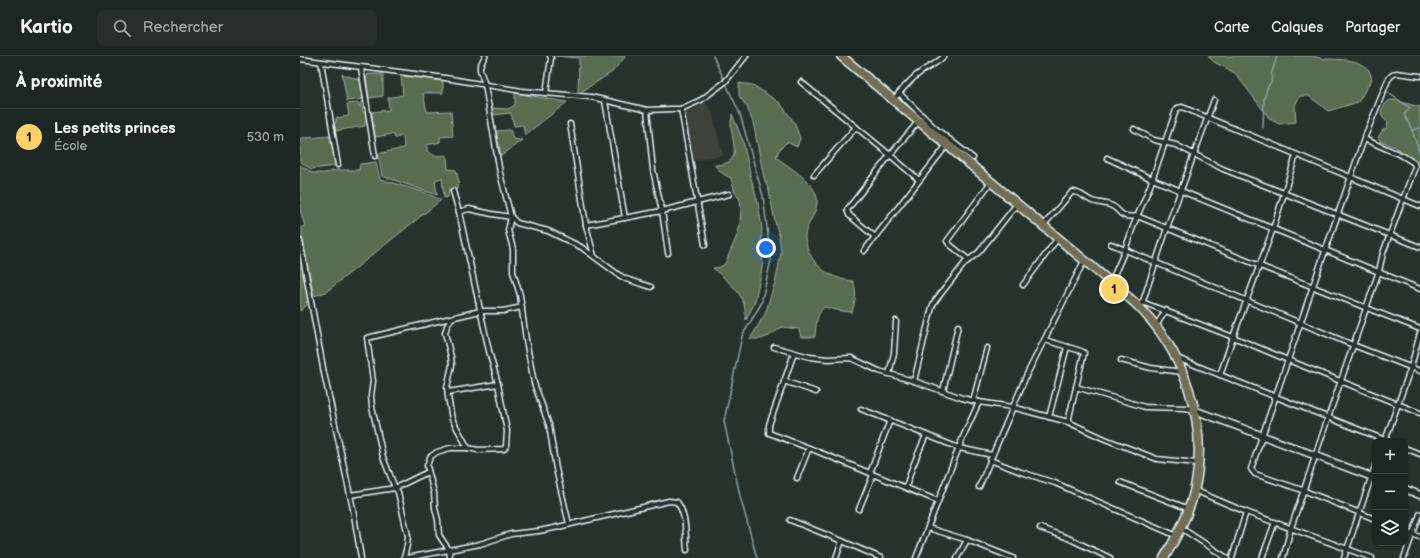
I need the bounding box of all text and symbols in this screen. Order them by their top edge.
search box [97,10,377,46]
text: Kartio [20,16,73,39]
icon: search [111,17,133,39]
text: Rechercher [143,18,223,37]
text: Carte [1214,19,1249,36]
text: Calques [1271,19,1323,36]
text: Partager [1345,19,1400,36]
text: À proximité [16,72,102,92]
text: Les petits princes [54,119,176,138]
text: 1 [26,129,32,145]
text: 530 m [247,129,284,145]
text: École [54,138,87,154]
your location [756,238,776,258]
pin: 1 [1101,274,1127,304]
map controls [1372,438,1408,546]
button: + [1372,438,1408,474]
button: − [1372,474,1408,510]
button: layers [1372,510,1408,546]

